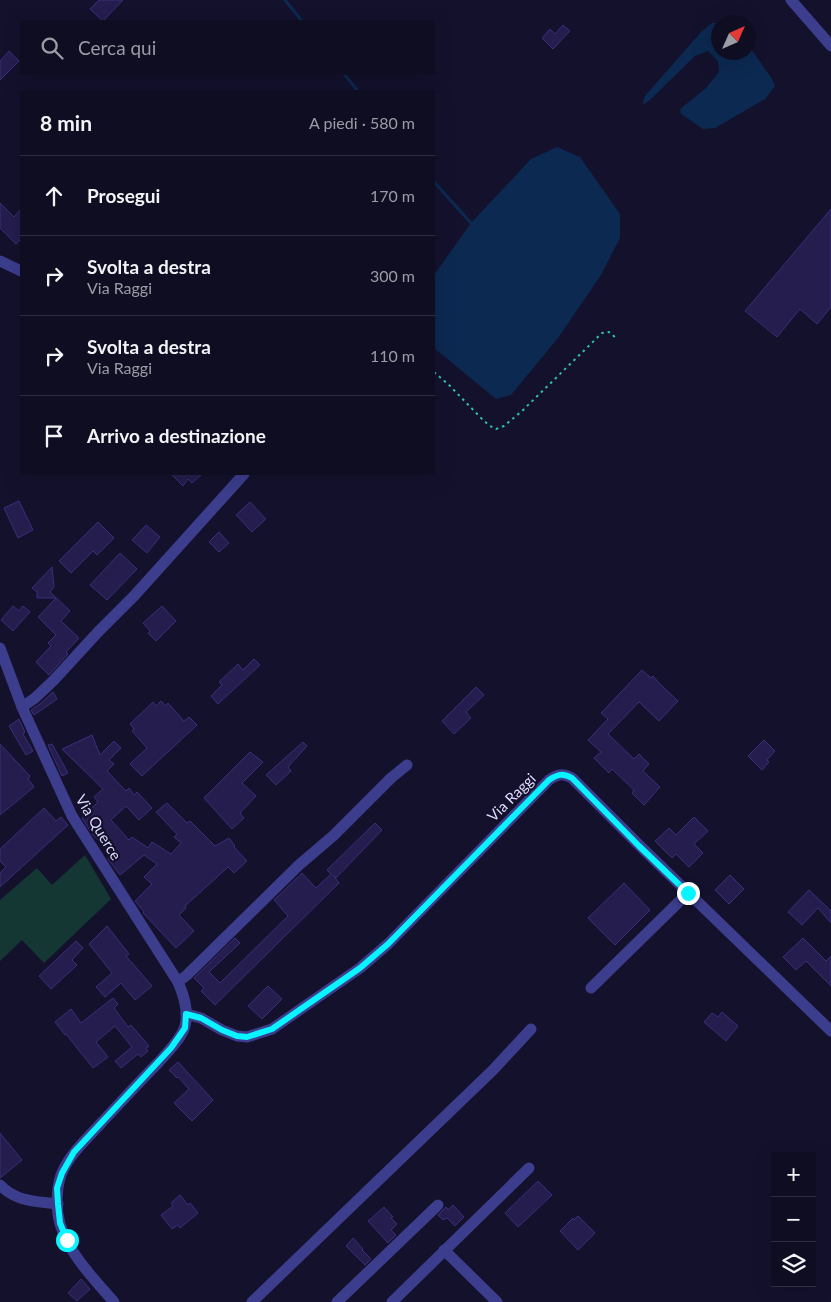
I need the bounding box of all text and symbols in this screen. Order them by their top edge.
north arrow [711,15,756,60]
search box [20,20,435,75]
icon: search [38,34,66,62]
text: Cerca qui [78,36,156,59]
text: 8 min [40,110,92,135]
text: A piedi · 580 m [309,113,415,132]
icon: ahead [40,182,68,210]
text: Prosegui [87,184,160,207]
text: 170 m [370,186,415,205]
text: Svolta a destra [87,255,211,278]
icon: right [40,262,68,290]
text: 300 m [370,266,415,285]
text: Via Raggi [87,278,152,297]
text: Svolta a destra [87,335,211,358]
icon: right [40,342,68,370]
text: 110 m [370,346,415,365]
text: Via Raggi [87,358,152,377]
icon: arrive [40,422,68,450]
text: Arrivo a destinazione [87,424,266,447]
street label: Via Raggi [483,769,539,825]
street label: Via Querce [72,791,126,863]
route end [677,882,700,905]
map controls [771,1152,816,1287]
button: + [771,1152,816,1197]
button: − [771,1197,816,1242]
route start [56,1229,79,1252]
button: layers [771,1242,816,1287]

